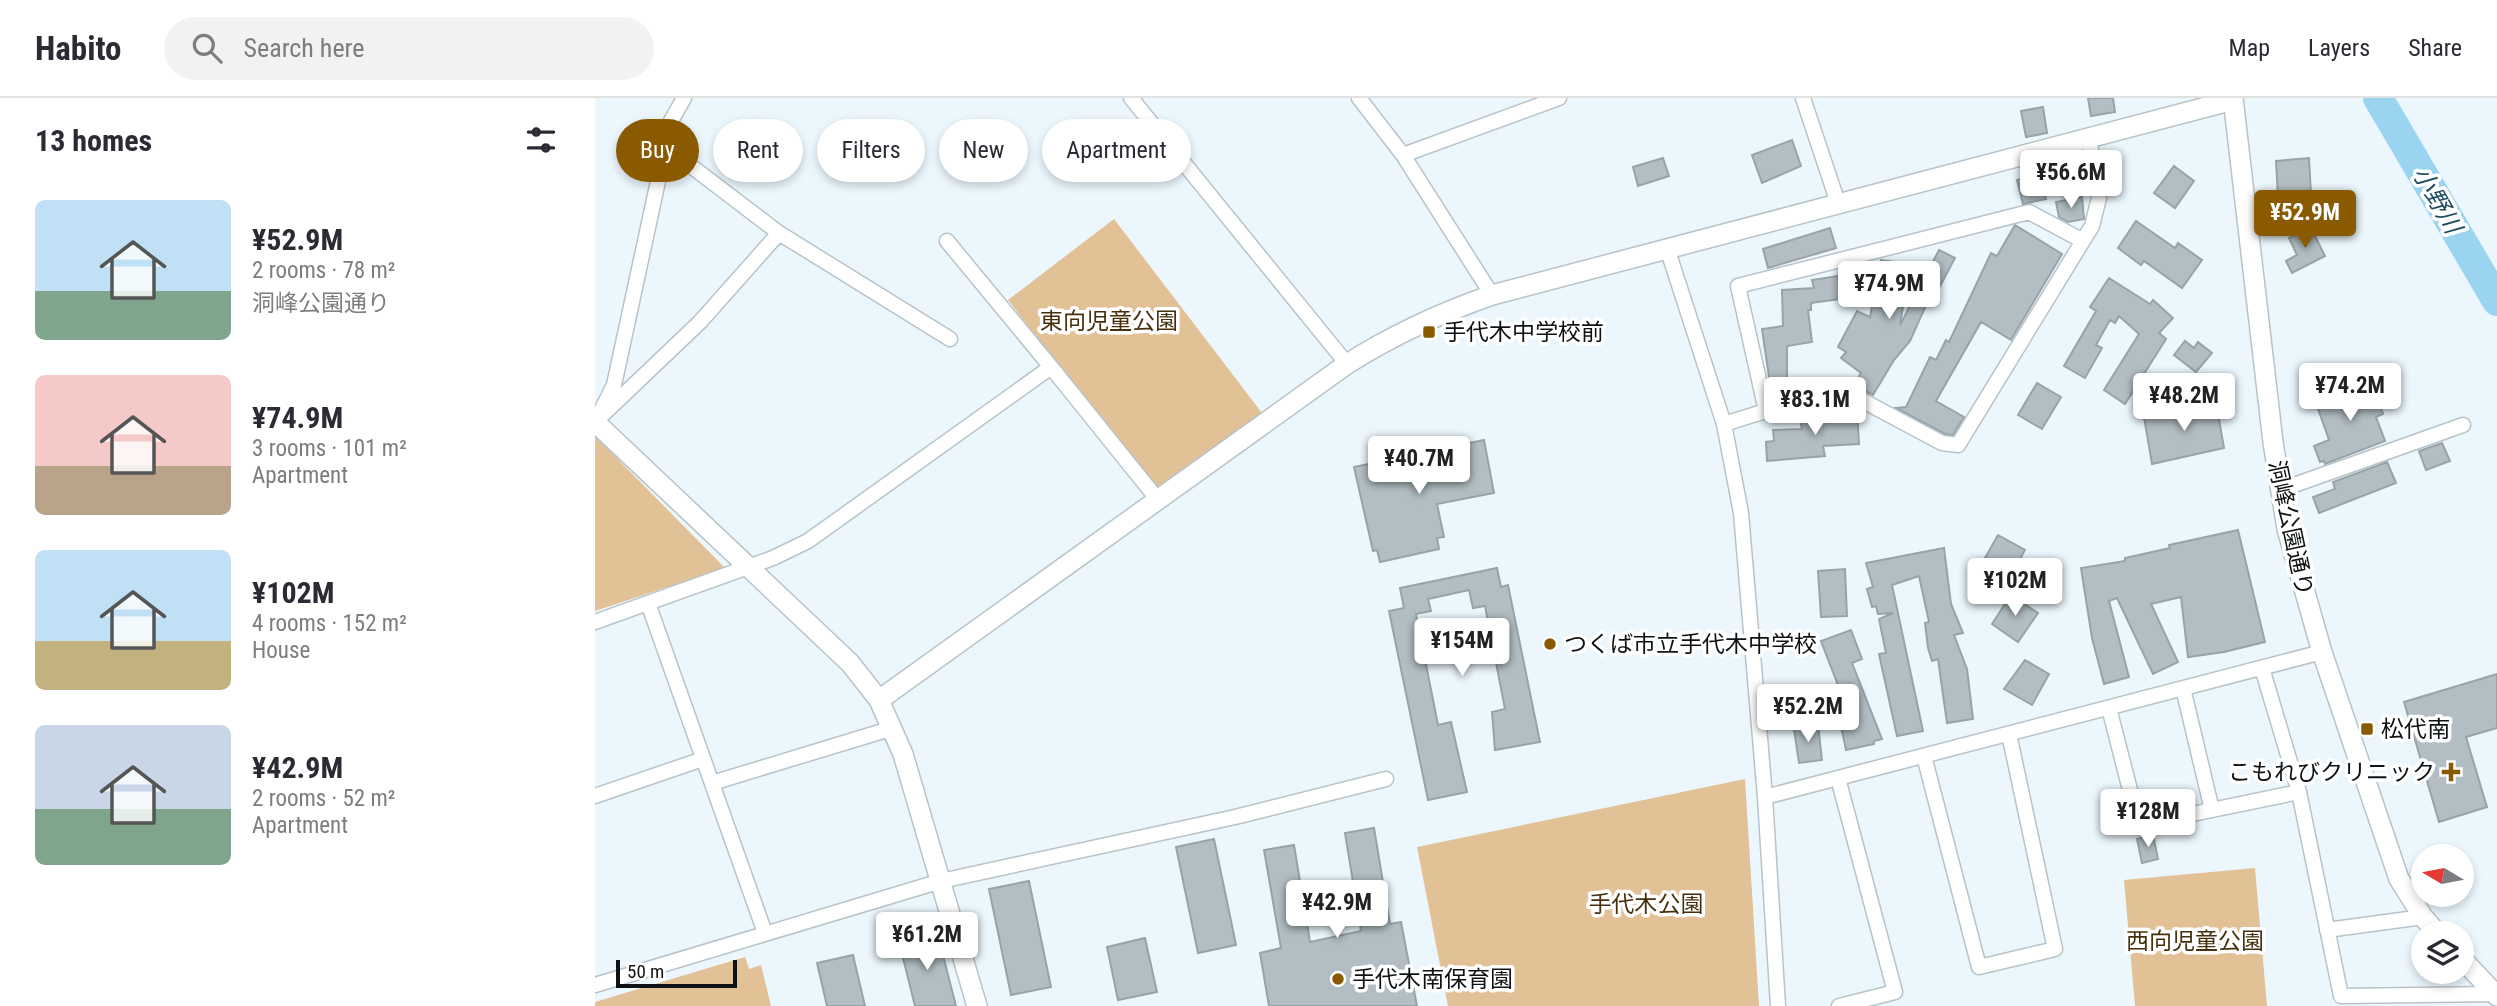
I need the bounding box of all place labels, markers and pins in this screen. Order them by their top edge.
pin: ¥56.6M [2014,150,2128,210]
pin: ¥52.9M [2248,190,2362,250]
pin: ¥74.9M [1832,262,1946,321]
place label: 手代木中学校前 [1443,319,1604,346]
marker: 手代木中学校前 [1421,324,1437,340]
pin: ¥74.2M [2293,364,2407,423]
pin: ¥48.2M [2127,374,2241,433]
pin: ¥83.1M [1758,378,1872,437]
pin: ¥40.7M [1362,436,1476,496]
pin: ¥102M [1966,559,2064,618]
pin: ¥154M [1413,618,1511,678]
place label: つくば市立手代木中学校 [1564,631,1817,658]
marker: つくば市立手代木中学校 [1542,636,1558,652]
pin: ¥52.2M [1751,684,1865,744]
place label: 松代南 [2381,716,2450,743]
marker: 松代南 [2359,721,2375,737]
place label: こもれびクリニック [2228,759,2435,786]
marker: こもれびクリニック [2441,762,2461,782]
pin: ¥128M [2099,790,2197,849]
pin: ¥42.9M [1280,880,1394,940]
pin: ¥61.2M [870,912,984,972]
place label: 手代木南保育園 [1352,966,1513,993]
marker: 手代木南保育園 [1330,971,1346,987]

